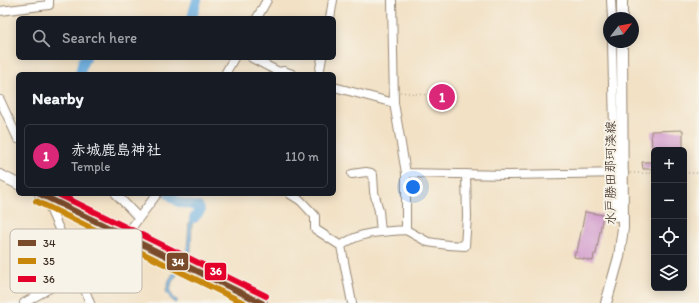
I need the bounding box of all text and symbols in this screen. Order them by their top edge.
north arrow [603,12,639,48]
search box [16,16,336,60]
icon: search [30,27,52,49]
text: Search here [62,29,137,47]
pin: 1 [429,82,455,112]
text: Nearby [32,88,84,108]
street label: 水戸勝田那珂湊線 [603,120,618,225]
text: 赤城鹿島神社 [71,141,161,159]
map controls [651,147,687,291]
button: + [651,147,687,183]
text: 1 [43,149,49,164]
text: 110 m [285,149,319,164]
text: Temple [71,159,110,174]
your location [403,177,423,197]
button: − [651,183,687,219]
button: locate [651,219,687,255]
legend [10,229,142,293]
text: 34 [43,237,56,250]
line badge: 34 [166,252,189,271]
text: 35 [43,255,55,268]
button: layers [651,255,687,291]
text: 34 [172,256,185,269]
line badge: 36 [204,262,227,281]
text: 36 [210,265,222,278]
text: 36 [43,273,55,286]

